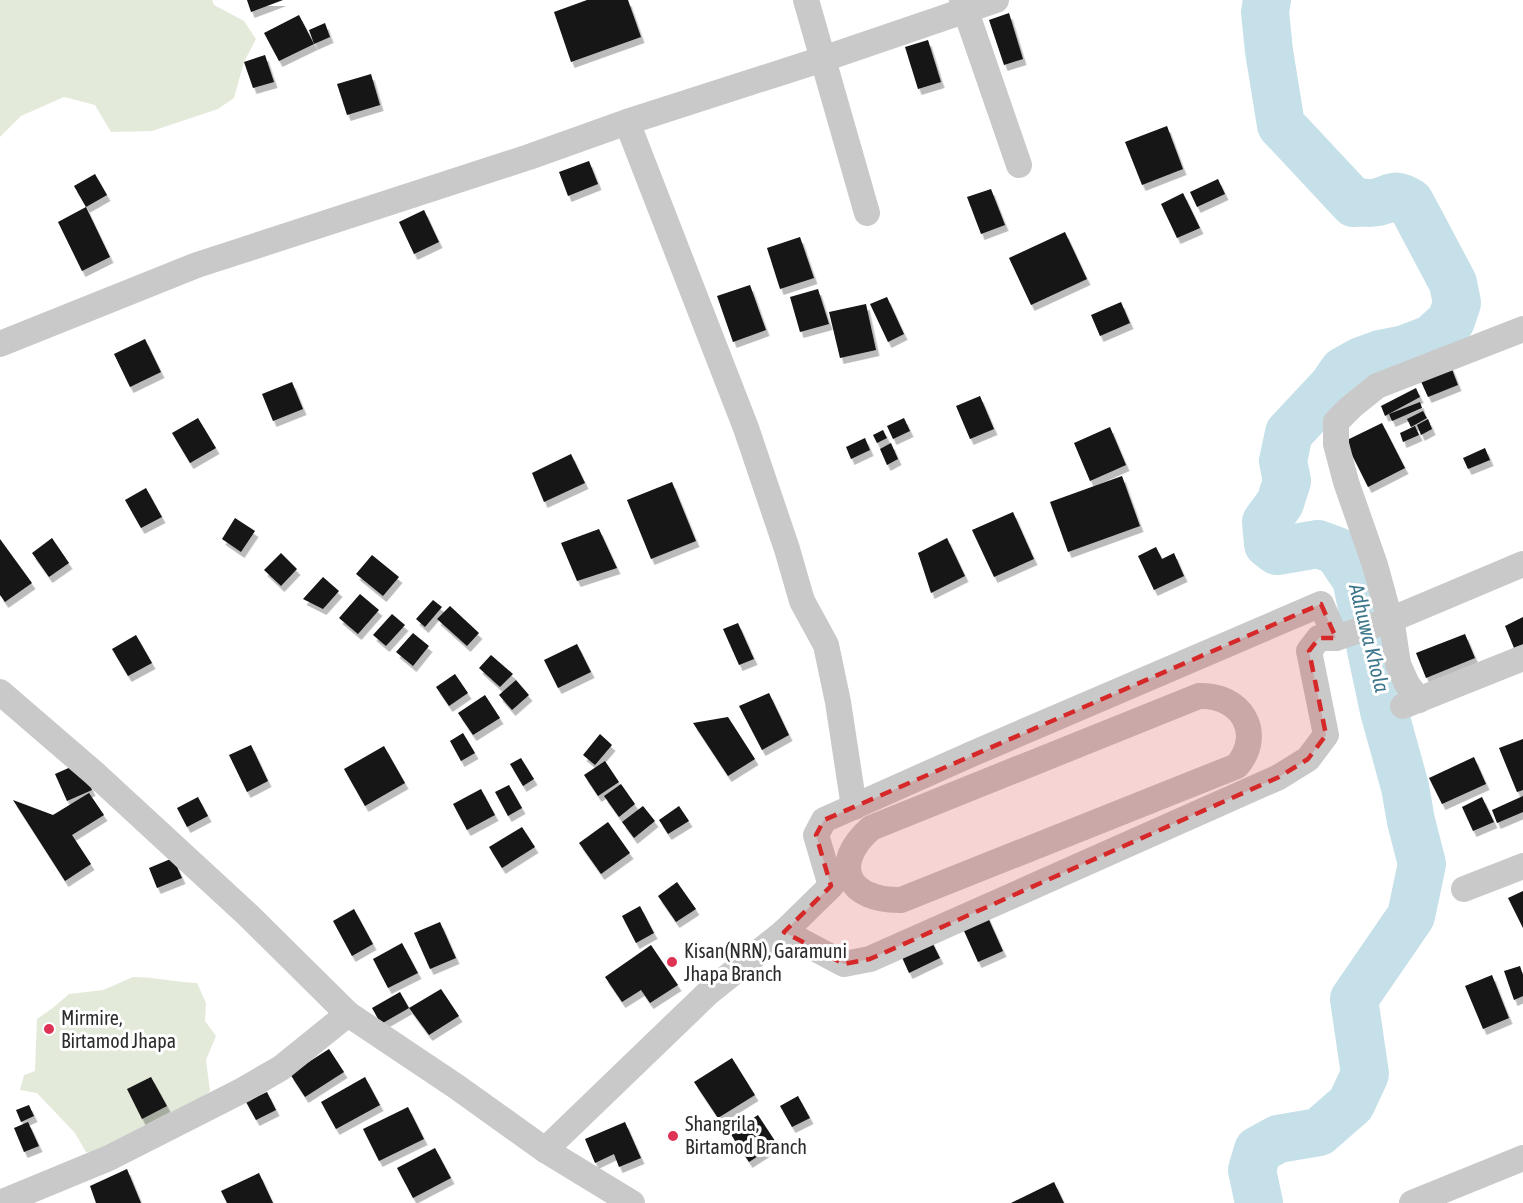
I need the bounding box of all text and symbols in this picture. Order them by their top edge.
water label: Adhuwa Khola [1345,580,1395,695]
place label: Kisan(NRN), Garamuni Jhapa Branch [684,939,847,985]
marker: Kisan(NRN), Garamuni Jhapa Branch [665,955,679,969]
place label: Mirmire, Birtamod Jhapa [61,1006,176,1052]
marker: Mirmire, Birtamod Jhapa [42,1022,56,1036]
place label: Shangrila, Birtamod Branch [685,1112,807,1158]
marker: Shangrila, Birtamod Branch [666,1129,680,1143]

